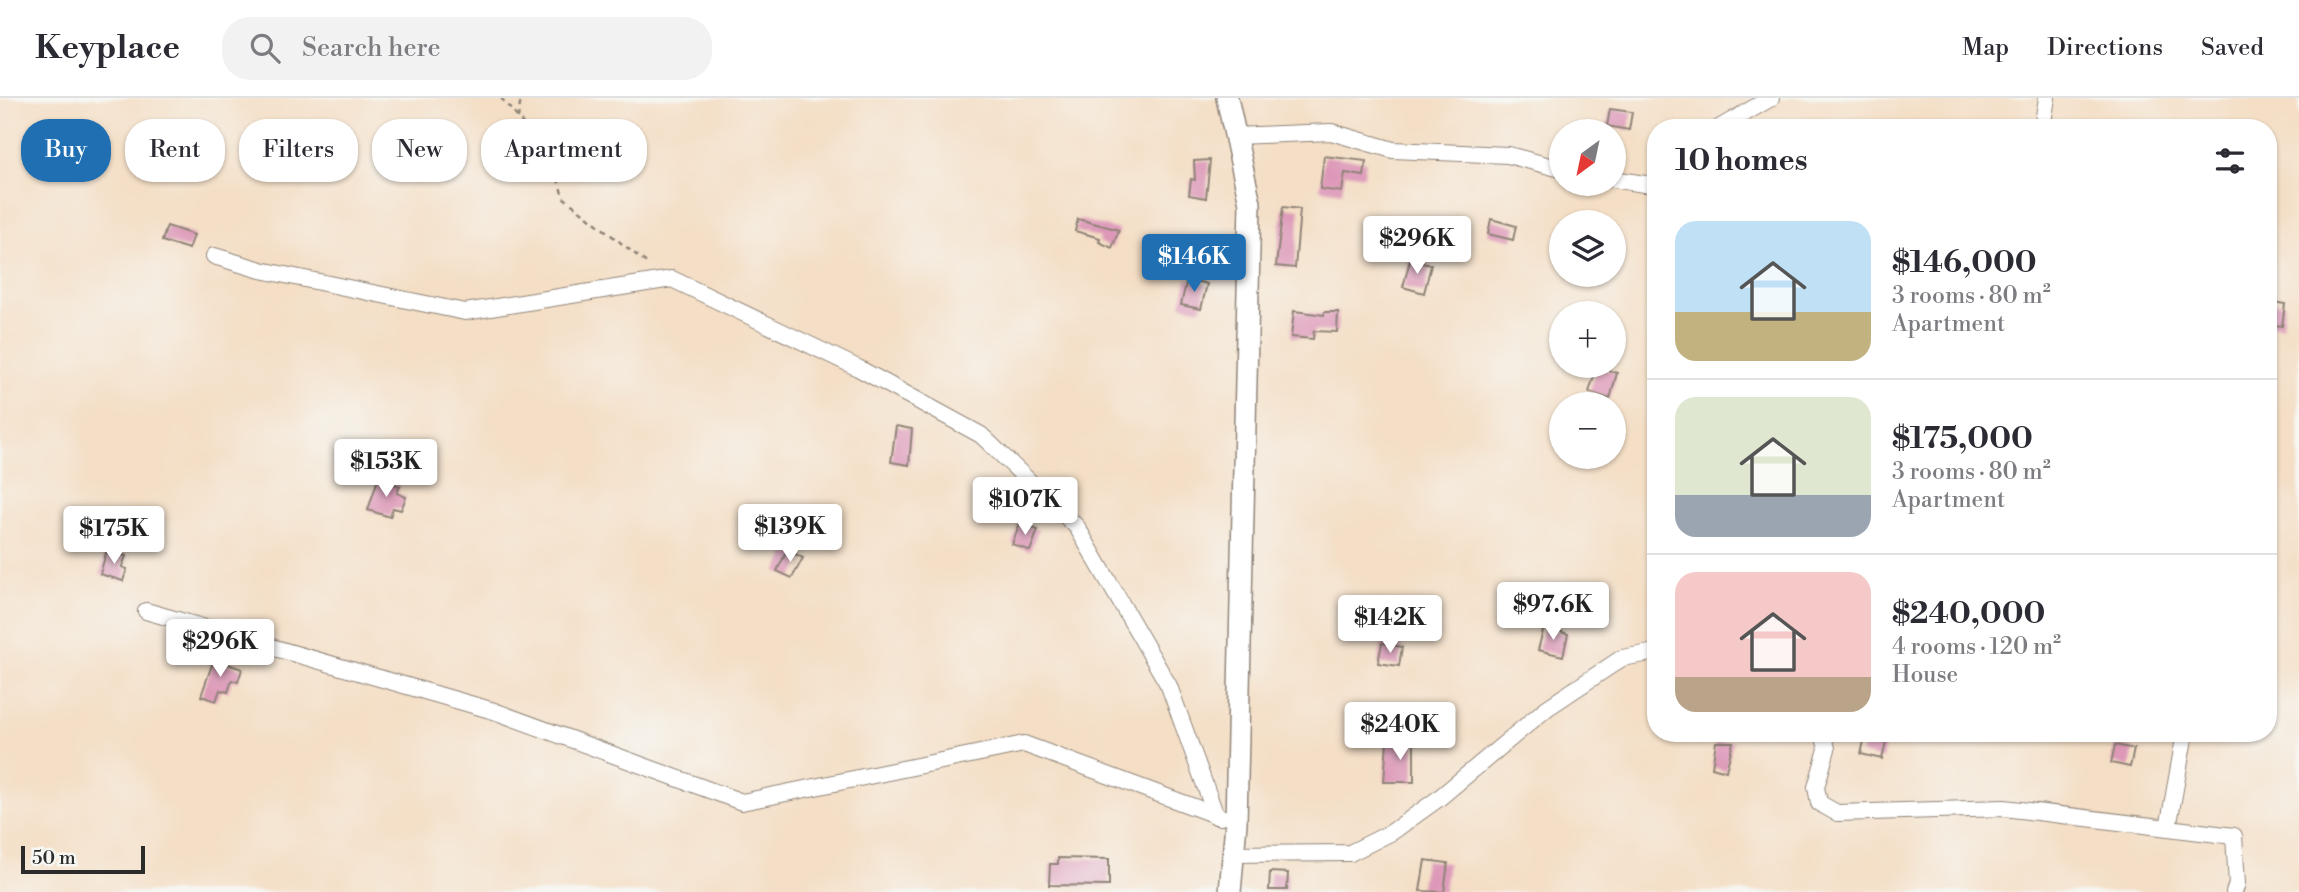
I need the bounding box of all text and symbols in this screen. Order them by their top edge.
search box [222,17,712,80]
text: Keyplace [35,28,180,69]
icon: search [246,29,284,67]
text: Search here [302,32,441,64]
text: Map [1962,33,2009,63]
text: Directions [2047,33,2163,63]
text: Saved [2201,33,2264,63]
chip: Buy [21,119,111,182]
chip: Rent [125,119,225,182]
chip: Filters [239,119,358,182]
chip: New [372,119,467,182]
chip: Apartment [481,119,647,182]
north arrow [1549,119,1626,196]
map controls [1549,119,1626,469]
text: 10 homes [1675,142,1808,180]
icon: filters [2211,142,2249,180]
button: layers [1549,210,1626,287]
pin: $296K [1368,216,1466,276]
text: $296K [1379,225,1455,253]
pin: $146K [1145,234,1243,294]
text: $146K [1158,243,1230,271]
text: $146,000 [1892,244,2037,282]
icon: home [1731,249,1815,333]
text: 3 rooms · 80 m² [1892,282,2051,310]
button: + [1549,301,1626,378]
text: Apartment [1892,310,2005,338]
button: − [1549,392,1626,469]
text: $175,000 [1892,420,2033,458]
icon: home [1731,425,1815,509]
pin: $153K [337,440,435,499]
text: $153K [350,448,422,476]
text: 3 rooms · 80 m² [1892,458,2051,486]
pin: $107K [976,478,1074,537]
text: $107K [989,486,1061,514]
text: Apartment [1892,486,2005,514]
pin: $139K [741,504,839,564]
pin: $175K [65,506,163,566]
text: $139K [754,513,826,541]
text: $175K [79,515,149,543]
pin: $97.6K [1496,582,1610,642]
text: $97.6K [1513,591,1593,619]
text: $240,000 [1892,595,2045,633]
pin: $142K [1341,596,1439,655]
icon: home [1731,600,1815,684]
text: $142K [1354,604,1426,632]
pin: $296K [171,620,269,679]
text: $296K [182,628,258,656]
text: 4 rooms · 120 m² [1892,633,2061,661]
text: House [1892,661,1958,689]
pin: $240K [1351,702,1449,762]
text: $240K [1360,711,1440,739]
scale bar [21,843,145,875]
text: 50 m [32,846,76,870]

